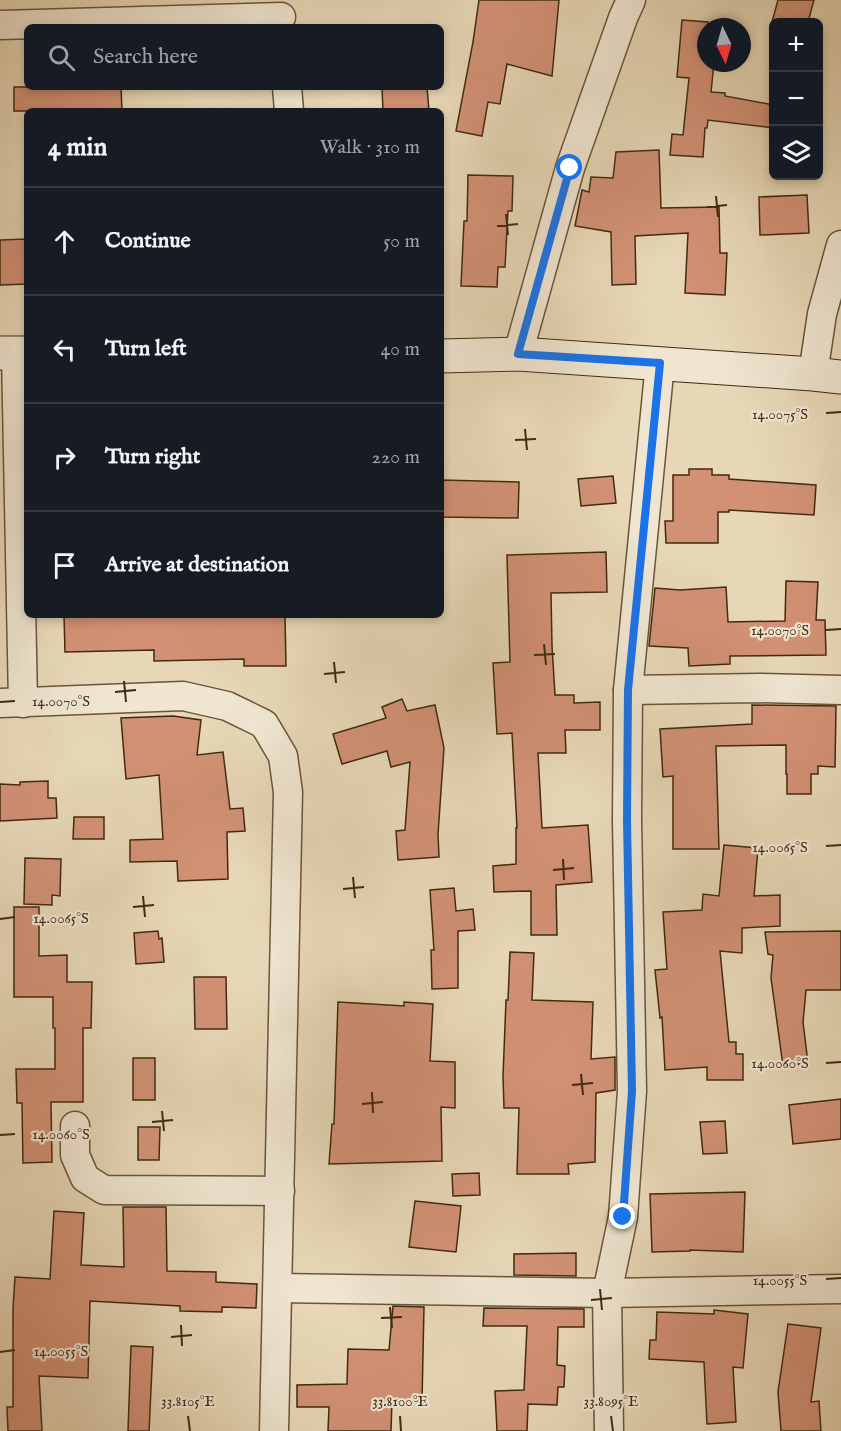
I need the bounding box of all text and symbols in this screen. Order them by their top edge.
north arrow [697,18,751,72]
map controls [769,18,823,180]
button: + [769,18,823,72]
search box [24,24,444,90]
icon: search [45,41,78,74]
text: Search here [93,43,198,71]
button: − [769,72,823,126]
button: layers [769,126,823,180]
text: 4 min [48,131,107,164]
text: Walk · 310 m [320,135,420,160]
route start [556,154,582,180]
icon: ahead [48,225,81,258]
text: Continue [105,227,191,255]
text: 50 m [383,229,420,254]
icon: left [48,333,81,366]
text: Turn left [105,335,187,363]
text: 40 m [381,337,420,362]
text: 14.0075°S [752,405,808,424]
icon: right [48,441,81,474]
text: Turn right [105,443,200,471]
text: 220 m [372,445,420,470]
icon: arrive [48,549,81,582]
text: Arrive at destination [105,551,289,579]
text: 14.0070°S [751,621,809,640]
text: 14.0070°S [32,692,90,711]
text: 14.0065°S [752,838,808,857]
text: 14.0065°S [33,909,89,928]
text: 14.0060°S [751,1054,809,1073]
text: 14.0060°S [32,1125,90,1144]
route end [609,1203,635,1229]
text: 14.0055°S [753,1271,807,1290]
text: 14.0055°S [34,1342,88,1361]
text: 33.8105°E [161,1392,215,1411]
text: 33.8100°E [372,1392,428,1411]
text: 33.8095°E [584,1392,638,1411]

